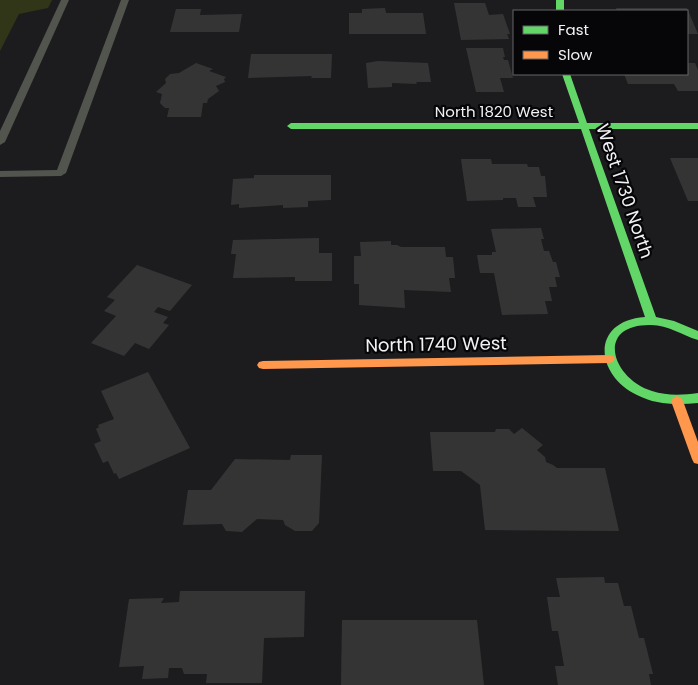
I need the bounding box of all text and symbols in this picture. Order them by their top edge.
legend [513,10,688,75]
text: Fast [558,19,589,40]
text: Slow [558,44,593,65]
street label: North 1820 West [435,101,553,122]
street label: West 1730 North [590,120,660,262]
street label: North 1740 West [365,330,507,358]

